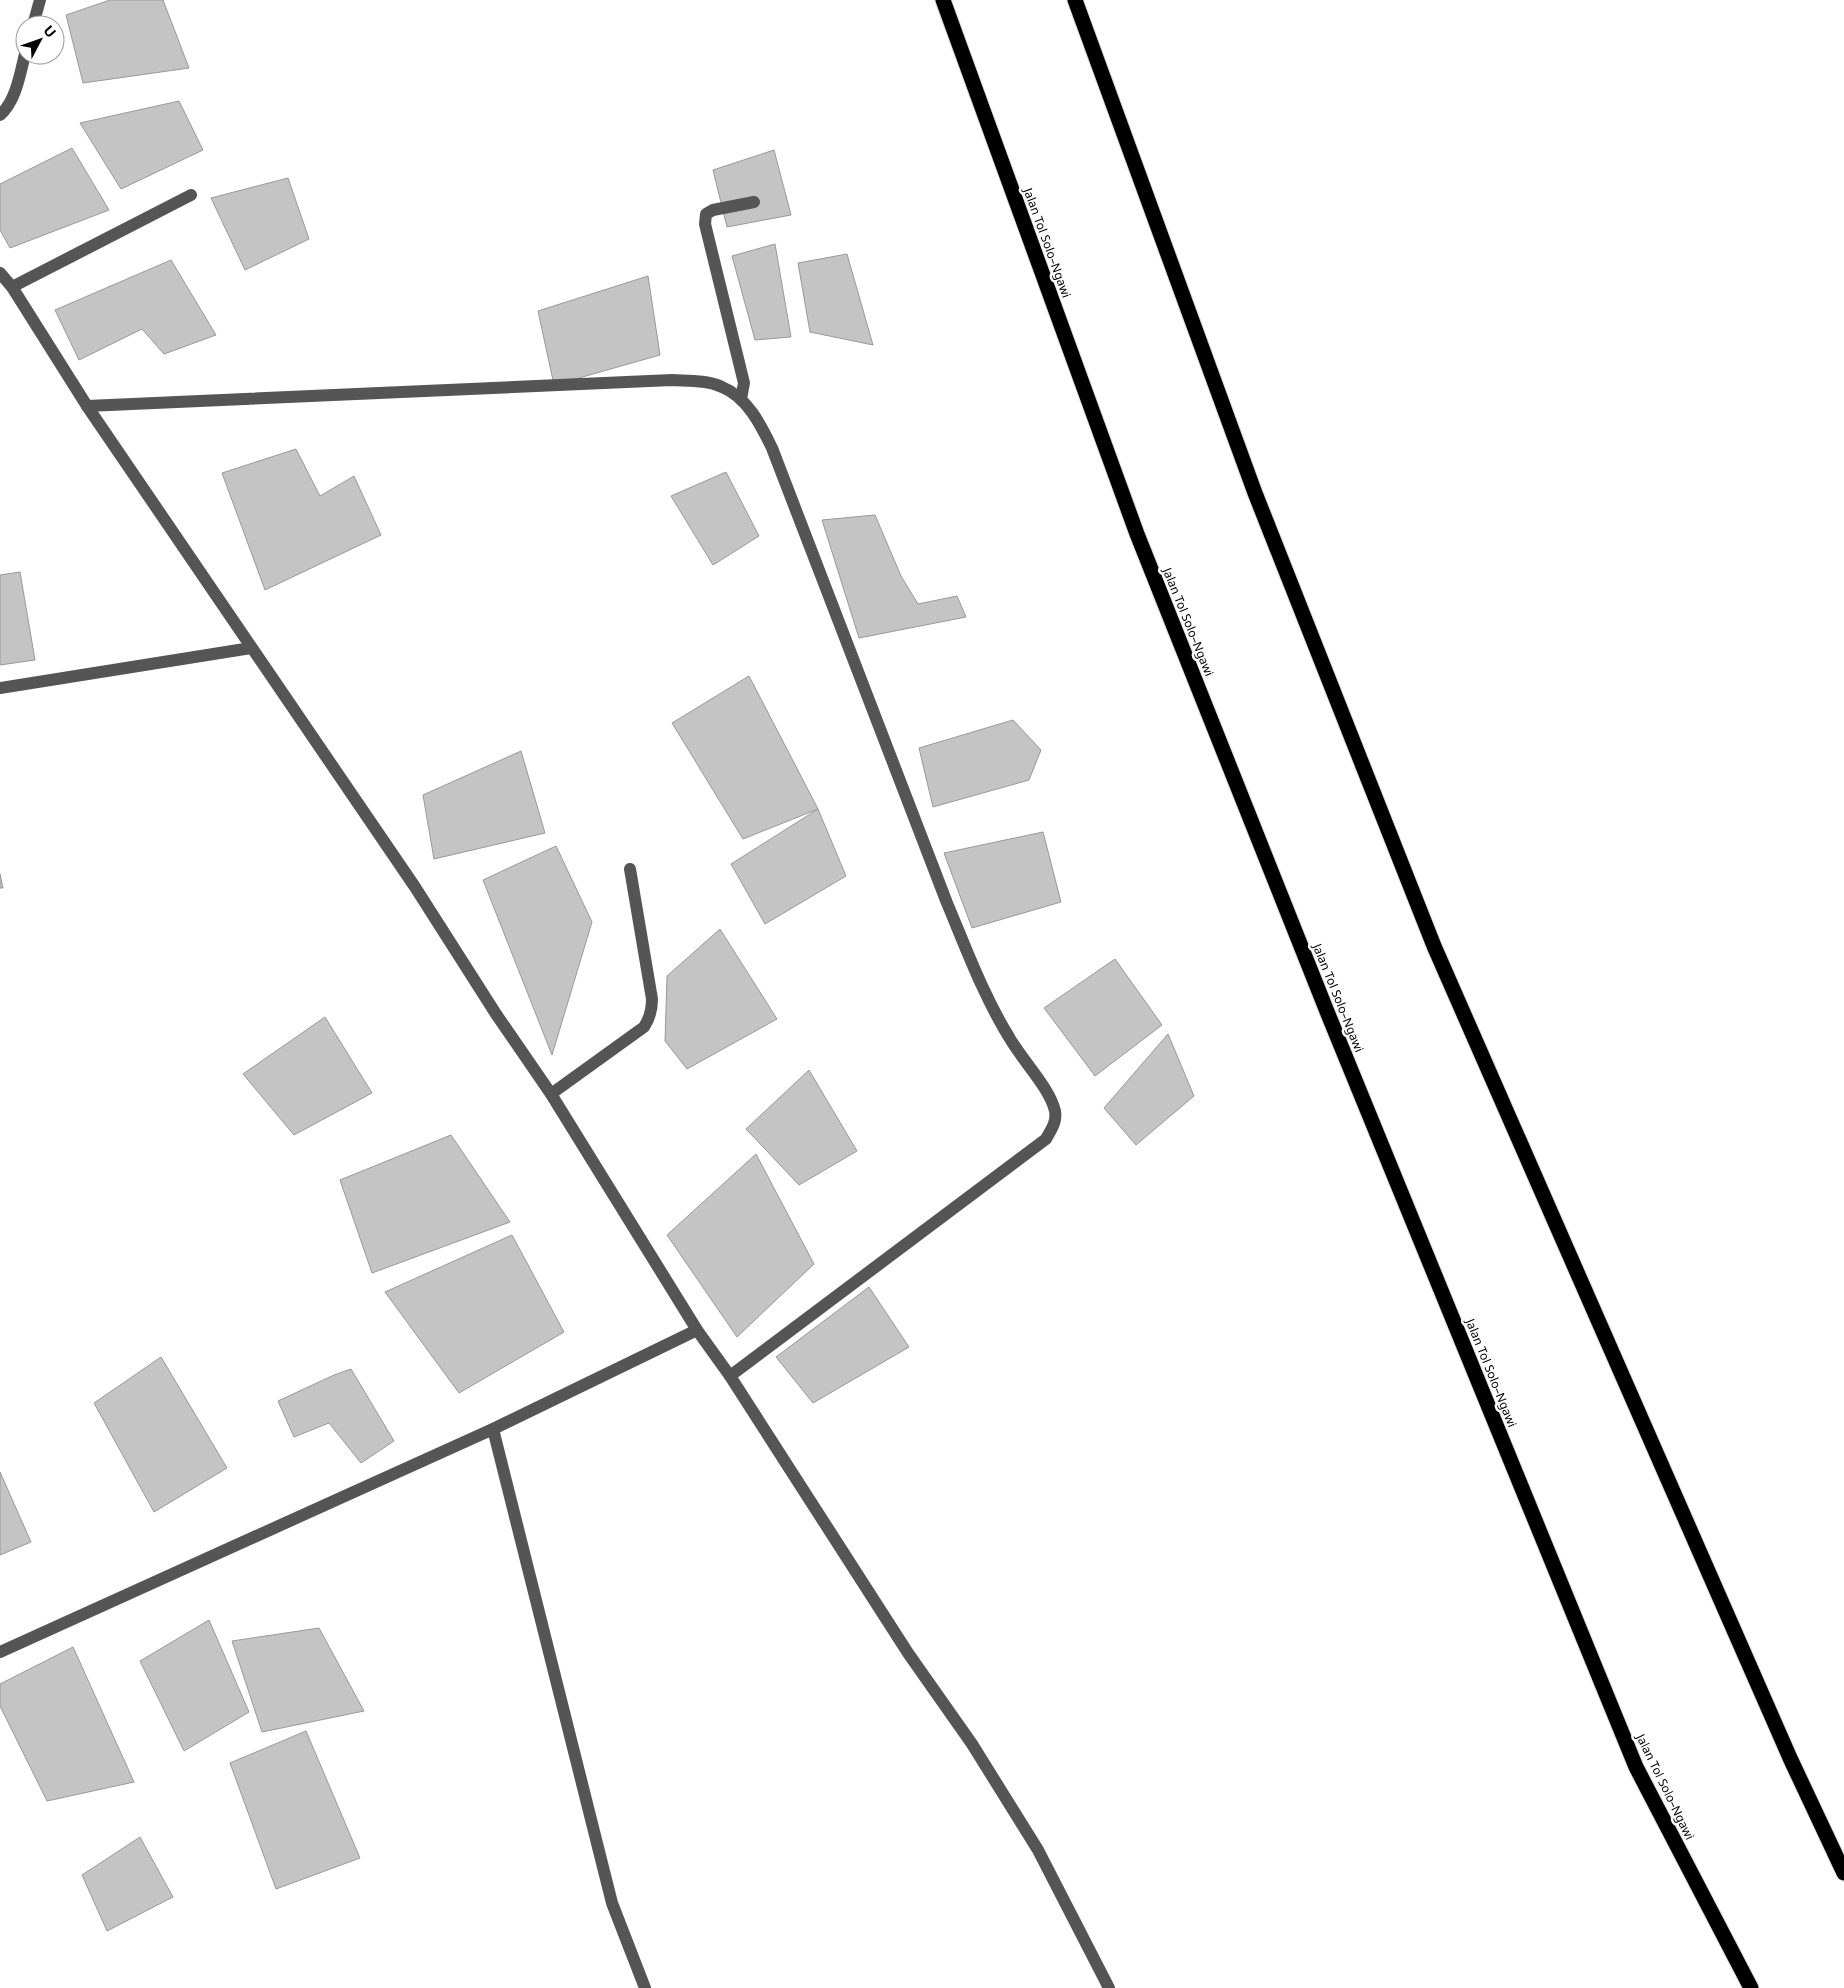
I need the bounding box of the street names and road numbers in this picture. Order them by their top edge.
street label: Jalan Tol Solo–Ngawi [1019,185,1075,300]
street label: Jalan Tol Solo–Ngawi [1159,564,1218,679]
street label: Jalan Tol Solo–Ngawi [1309,940,1368,1055]
street label: Jalan Tol Solo–Ngawi [1462,1315,1521,1430]
street label: Jalan Tol Solo–Ngawi [1632,1730,1698,1842]

